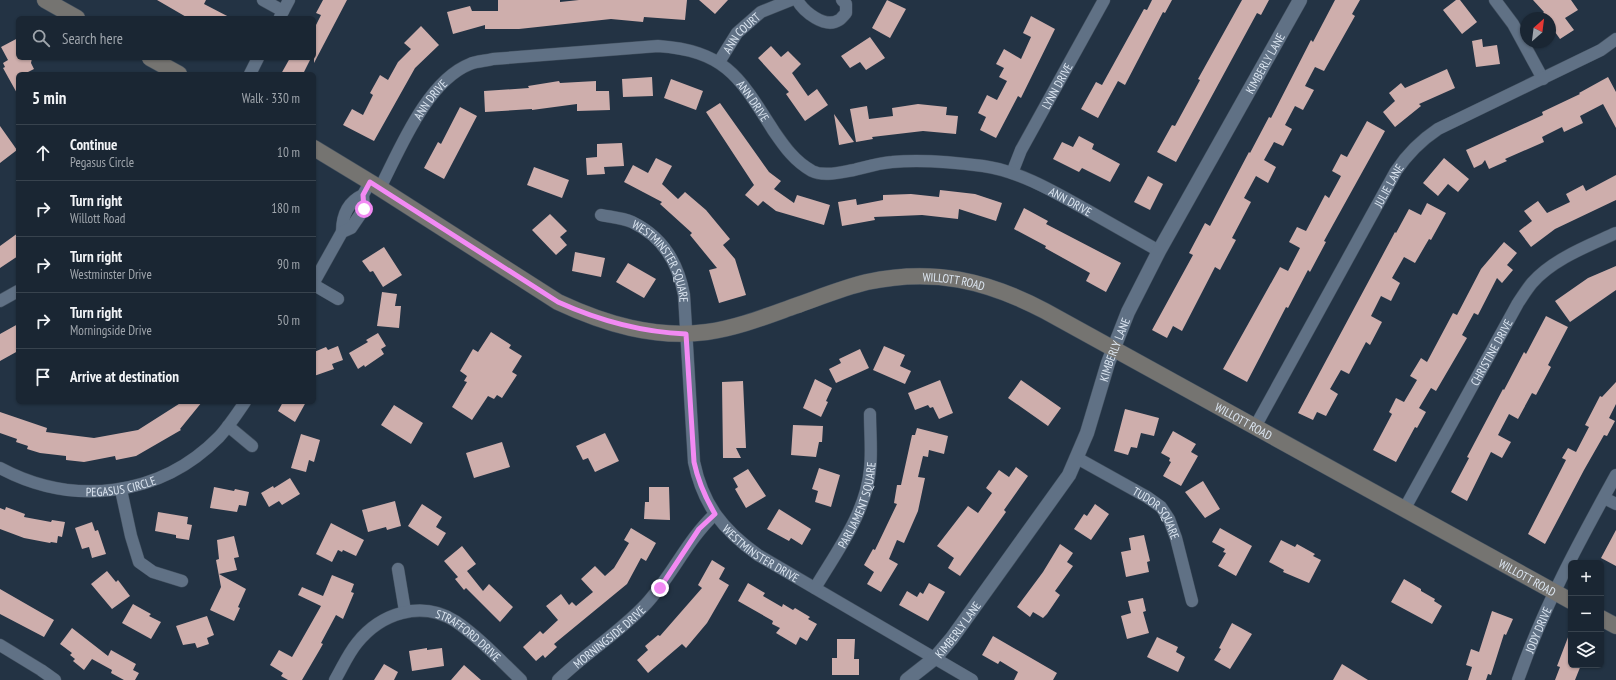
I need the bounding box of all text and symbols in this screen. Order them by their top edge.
street label: ANN COURT [719,9,763,56]
north arrow [1520,12,1556,48]
search box [16,16,316,60]
icon: search [30,27,52,49]
text: Search here [62,29,123,48]
street label: KIMBERLY LANE [1242,30,1288,96]
street label: LYNN DRIVE [1038,60,1075,112]
street label: ANN DRIVE [410,76,450,122]
street label: ANN DRIVE [734,77,773,124]
text: 5 min [32,87,66,109]
text: Walk · 330 m [242,90,300,107]
text: Continue [70,135,117,154]
icon: ahead [32,142,54,164]
text: 10 m [277,144,300,161]
text: Pegasus Circle [70,154,134,171]
street label: JULIE LANE [1370,161,1406,210]
street label: ANN DRIVE [1047,183,1095,219]
text: Turn right [70,191,122,210]
icon: right [32,198,54,220]
text: 180 m [271,200,300,217]
route start [355,200,373,218]
text: Willott Road [70,210,125,227]
street label: WESTMINSTER SQUARE [630,216,692,303]
text: Turn right [70,247,122,266]
icon: right [32,254,54,276]
text: 90 m [277,256,300,273]
text: Westminster Drive [70,266,152,283]
street label: WILLOTT ROAD [922,269,987,293]
text: Turn right [70,303,122,322]
icon: right [32,310,54,332]
text: 50 m [277,312,300,329]
street label: KIMBERLY LANE [1095,315,1133,383]
street label: CHRISTINE DRIVE [1467,316,1515,388]
text: Morningside Drive [70,322,152,339]
icon: arrive [32,366,54,388]
text: Arrive at destination [70,367,179,386]
street label: WILLOTT ROAD [1213,399,1275,442]
street label: PARLIAMENT SQUARE [834,461,878,551]
street label: PEGASUS CIRCLE [86,472,158,499]
street label: TUDOR SQUARE [1130,483,1183,541]
street label: WESTMINSTER DRIVE [720,521,802,585]
street label: WILLOTT ROAD [1496,555,1559,599]
map controls [1568,560,1604,668]
button: + [1568,560,1604,596]
route end [651,579,669,597]
button: − [1568,596,1604,632]
street label: KIMBERLY LANE [931,598,984,661]
street label: MORNINGSIDE DRIVE [570,602,648,671]
street label: JODY DRIVE [1521,604,1554,656]
street label: STRAFFORD DRIVE [434,606,504,664]
button: layers [1568,632,1604,668]

